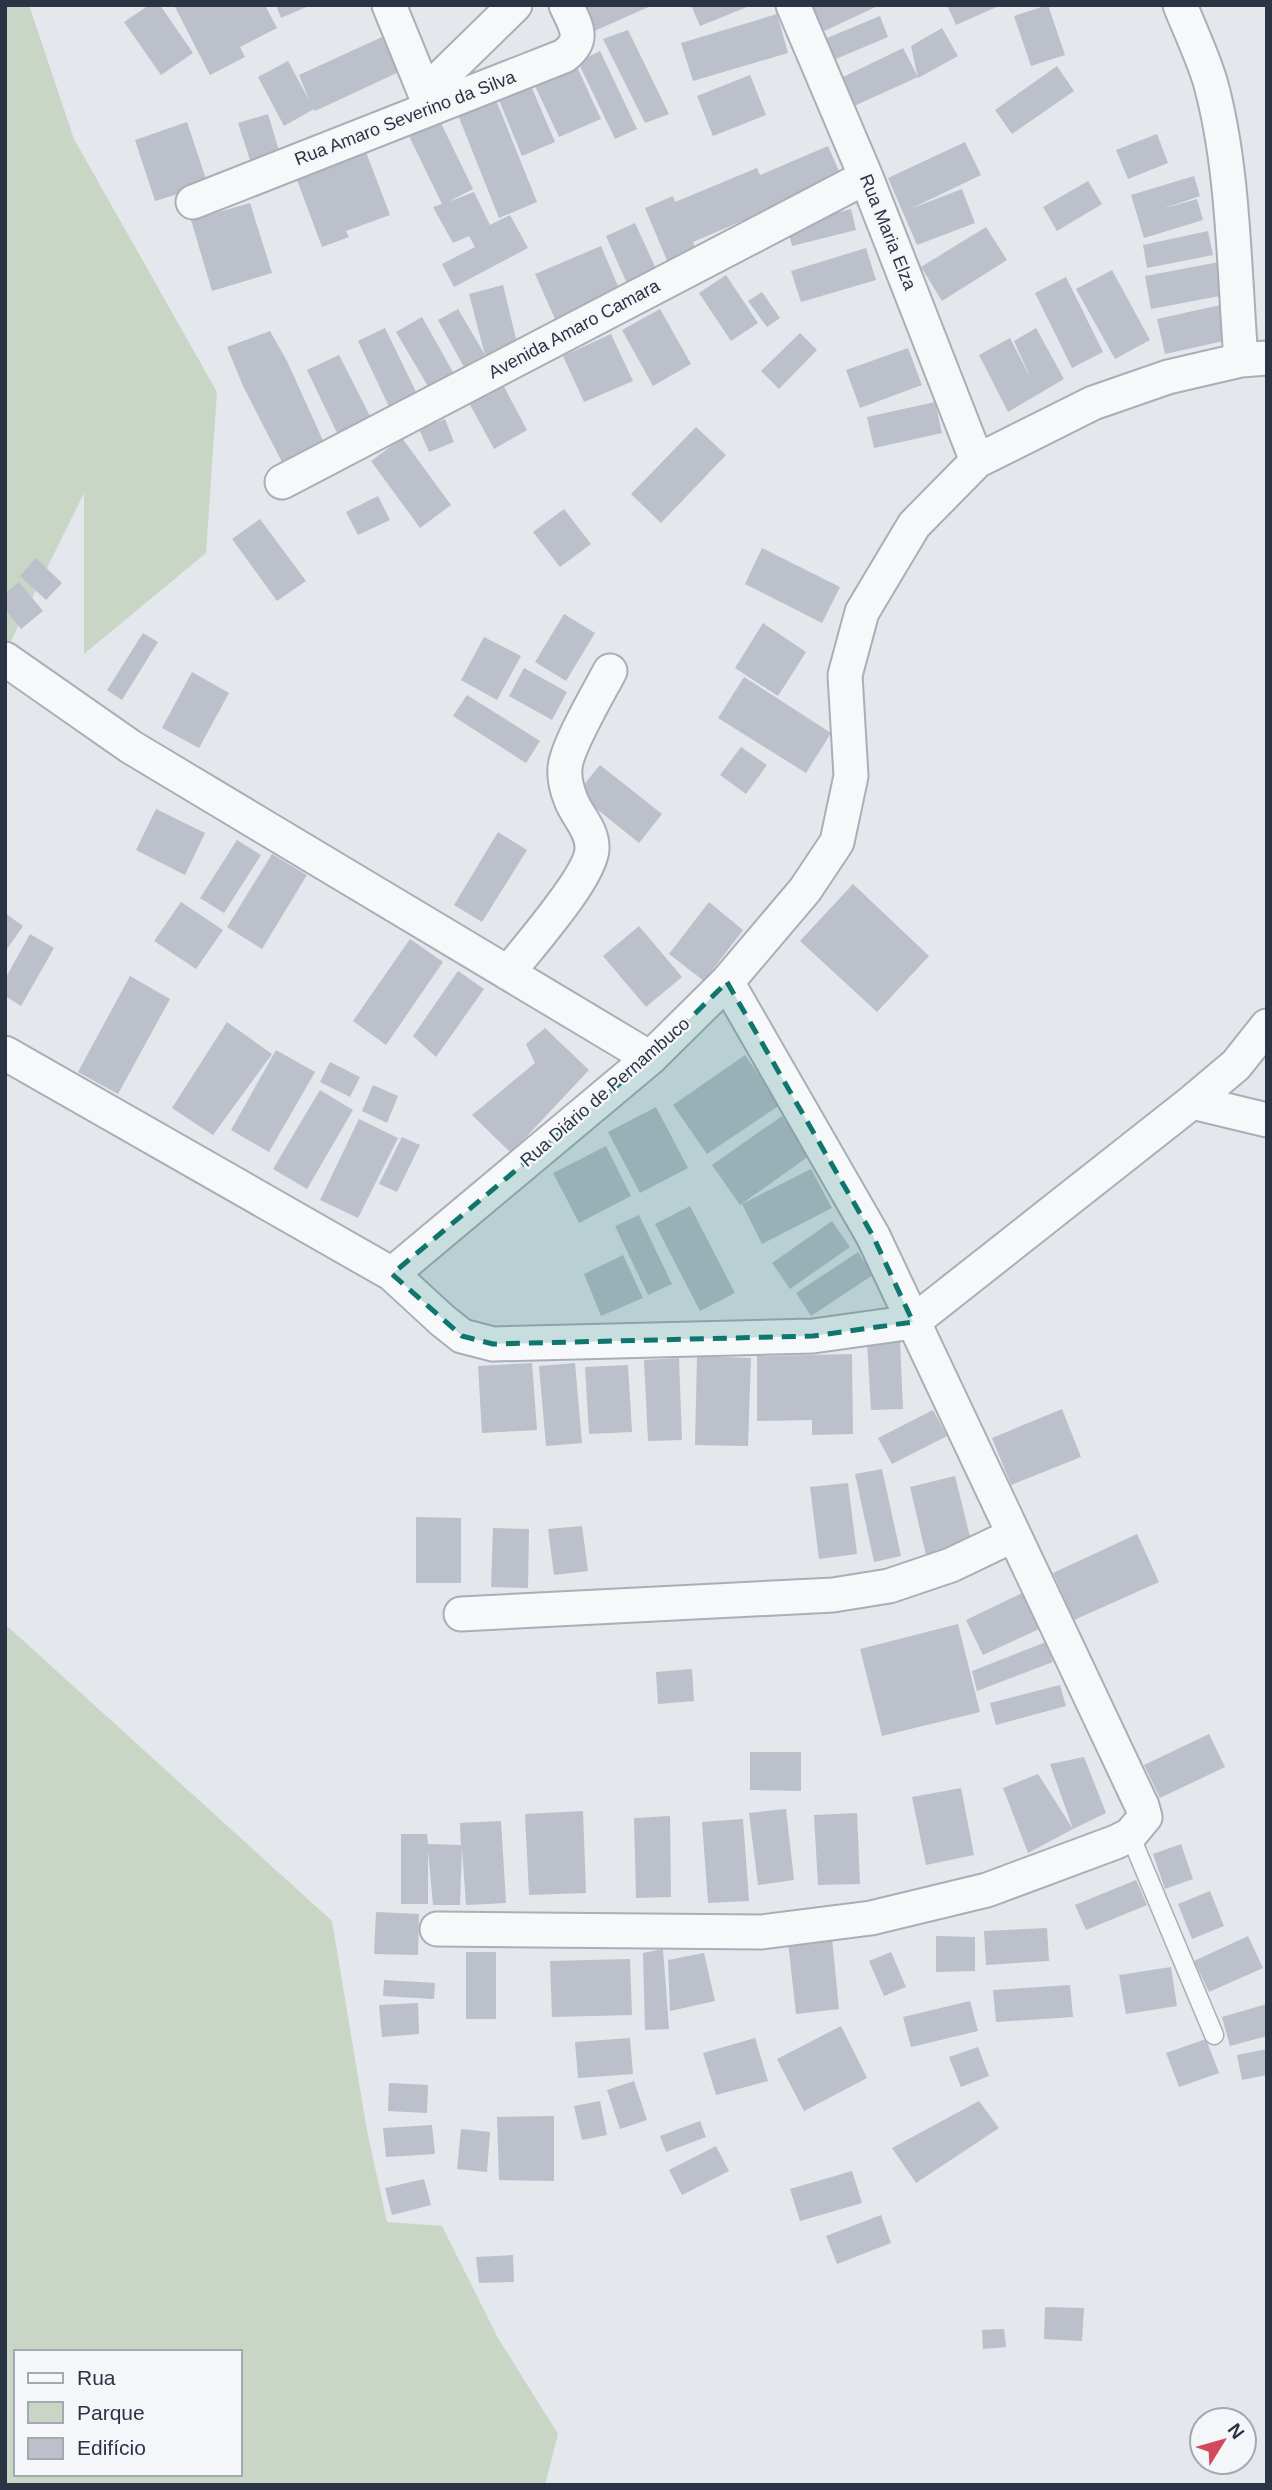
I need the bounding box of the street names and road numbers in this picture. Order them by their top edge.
street label: Rua Amaro Severino da Silva [292,66,519,169]
street label: Rua Maria Elza [856,171,921,294]
street label: Avenida Amaro Camara [485,275,664,383]
street label: Rua Diário de Pernambuco [517,1013,693,1171]

